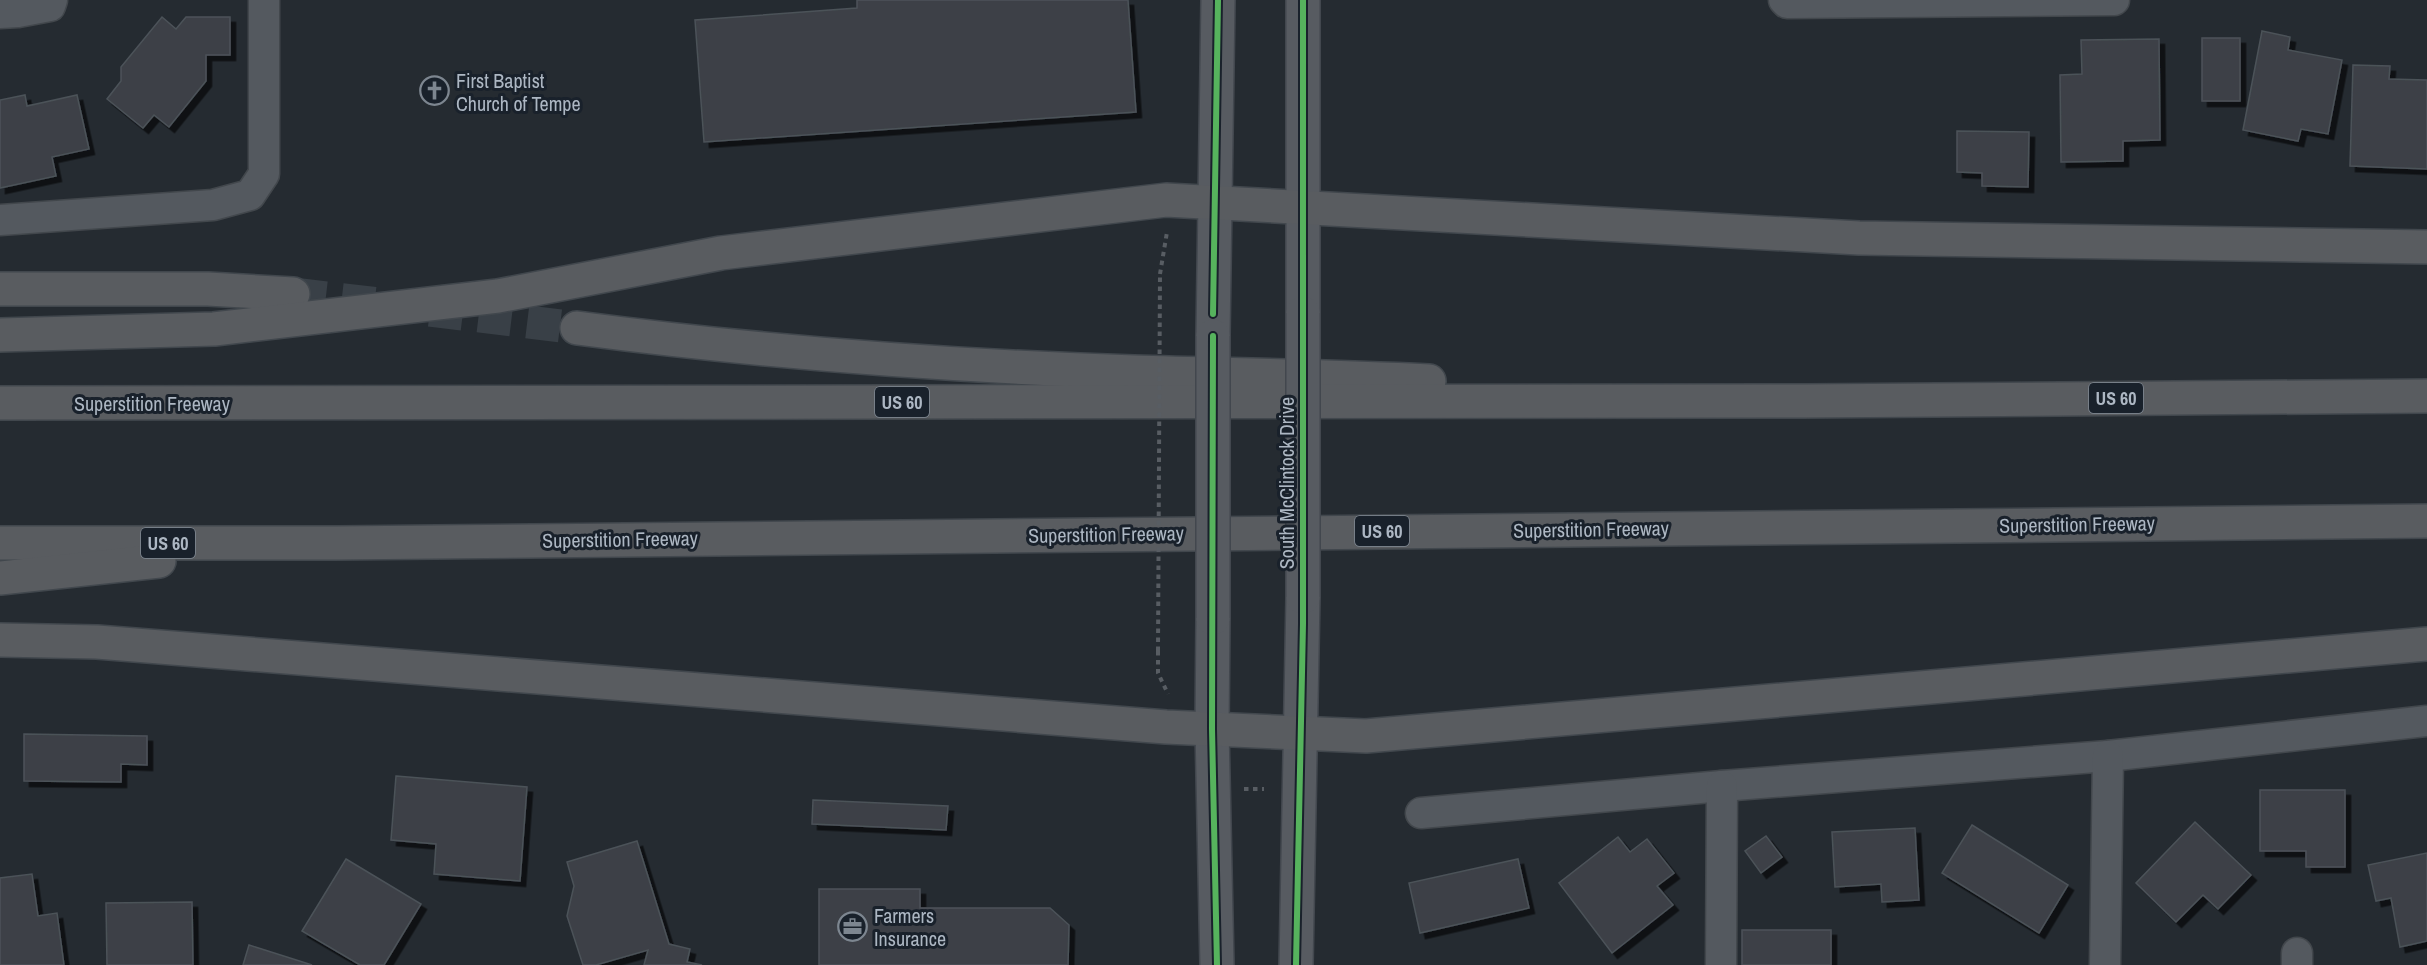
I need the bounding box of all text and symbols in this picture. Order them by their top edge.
place label: First Baptist Church of Tempe [456,67,581,117]
church icon: First Baptist Church of Tempe [419,75,451,107]
road number: US 60 [2089,383,2143,413]
road number: US 60 [875,387,929,417]
street label: Superstition Freeway [74,390,231,417]
street label: South McClintock Drive [1273,397,1300,569]
street label: Superstition Freeway [1999,509,2156,539]
street label: Superstition Freeway [1513,514,1670,544]
road number: US 60 [1355,516,1409,546]
street label: Superstition Freeway [1028,519,1185,549]
street label: Superstition Freeway [542,524,699,554]
road number: US 60 [141,528,195,558]
place label: Farmers Insurance [874,902,946,952]
office icon: Farmers Insurance [837,910,869,942]

